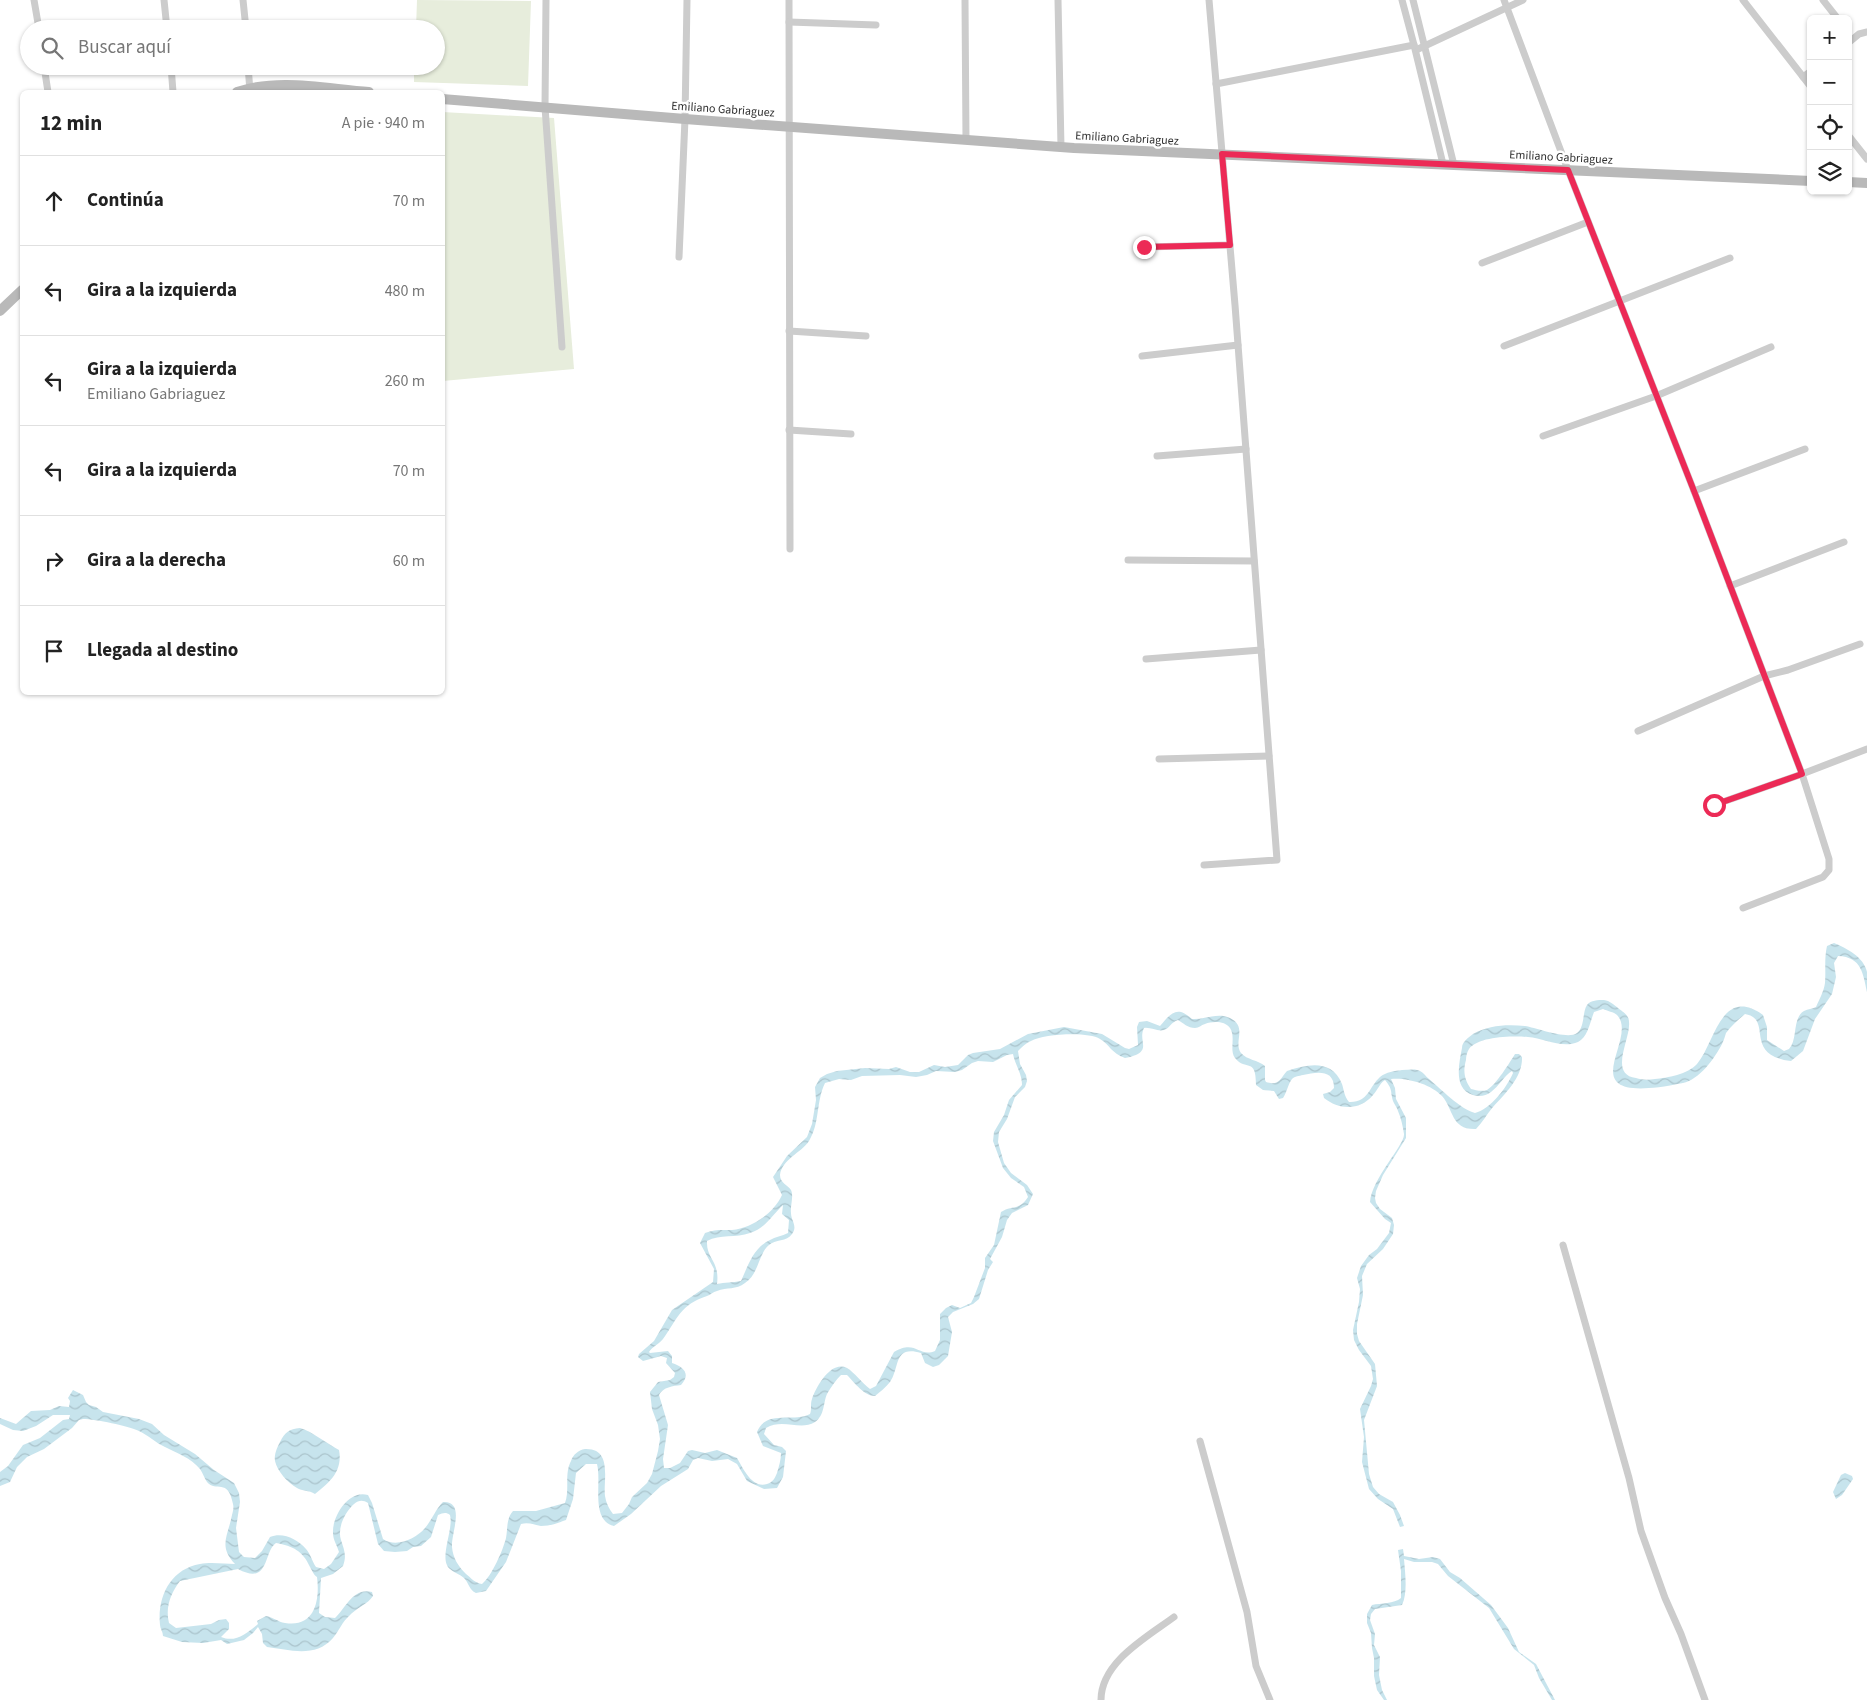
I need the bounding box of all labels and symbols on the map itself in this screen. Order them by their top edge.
street label: Emiliano Gabriaguez [671,97,775,122]
street label: Emiliano Gabriaguez [1075,127,1179,150]
street label: Emiliano Gabriaguez [1509,146,1613,169]
route end [1133,236,1156,259]
route start [1703,794,1726,817]

